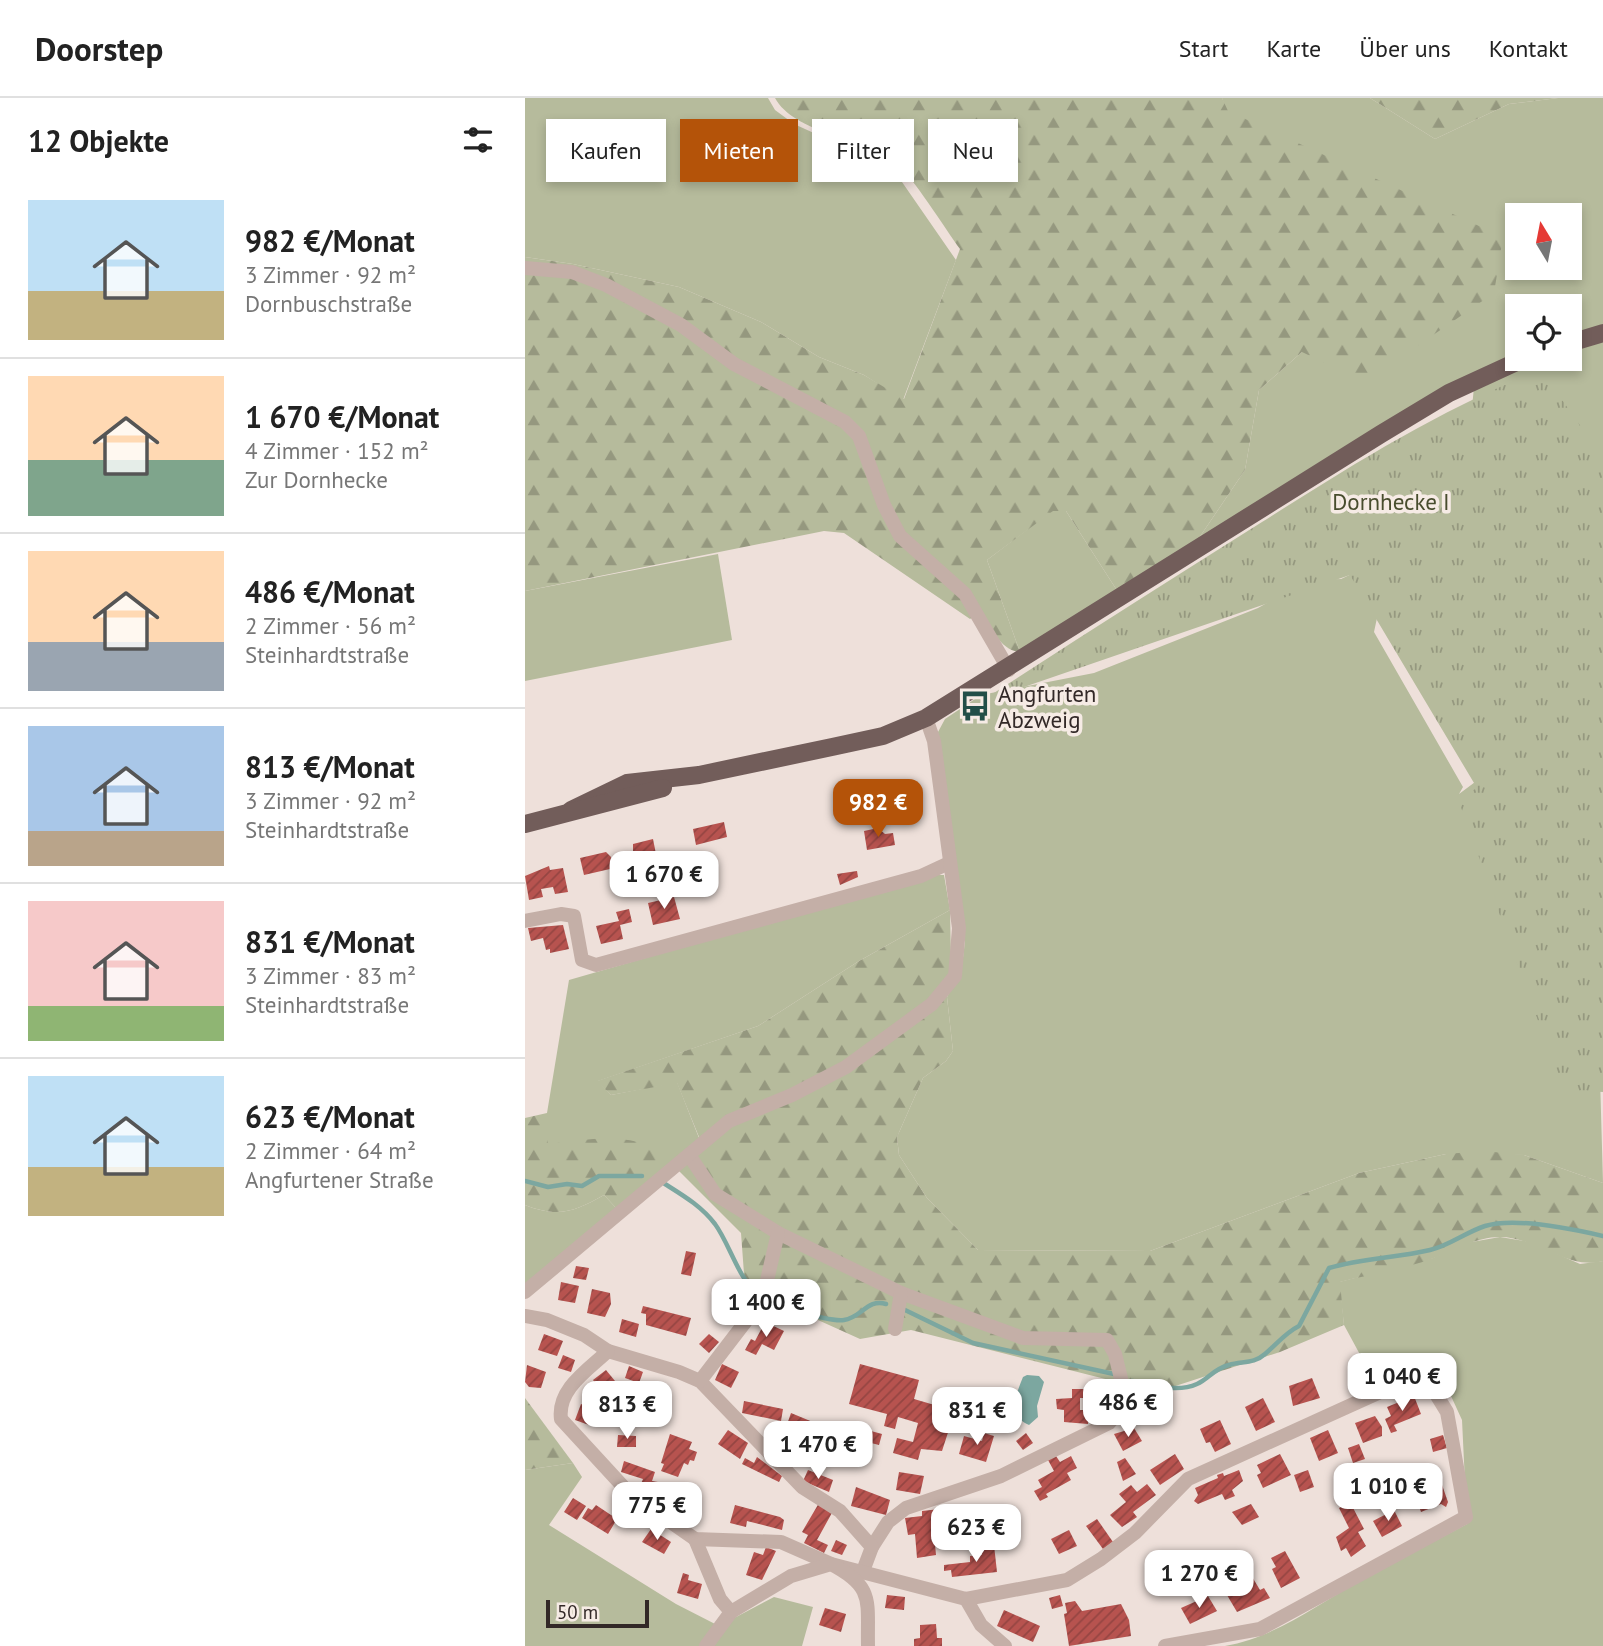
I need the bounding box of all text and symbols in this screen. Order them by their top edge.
text: Doorstep [35,27,163,70]
text: Start [1179,33,1228,64]
text: Karte [1266,33,1321,64]
text: Über uns [1359,33,1451,64]
text: Kontakt [1489,33,1568,64]
chip: Kaufen [546,119,666,182]
chip: Mieten [680,119,798,182]
chip: Filter [812,119,914,182]
chip: Neu [928,119,1018,182]
text: 12 Objekte [28,121,169,160]
icon: filters [459,121,497,159]
north arrow [1505,203,1582,280]
map controls [1505,203,1582,371]
text: 982 €/Monat [245,221,415,260]
icon: home [84,228,168,312]
text: 3 Zimmer · 92 m² [245,260,416,289]
text: Dornbuschstraße [245,289,412,318]
button: locate [1505,294,1582,371]
text: 1 670 €/Monat [245,397,439,436]
icon: home [84,404,168,488]
text: 4 Zimmer · 152 m² [245,436,429,465]
text: Zur Dornhecke [245,465,388,494]
park label: Dornhecke I [1332,487,1450,516]
text: 486 €/Monat [245,572,415,611]
icon: home [84,579,168,663]
text: 2 Zimmer · 56 m² [245,611,416,640]
text: Steinhardtstraße [245,640,409,669]
place label: Angfurten Abzweig [998,679,1096,734]
bus stop icon: Angfurten Abzweig [958,689,992,723]
text: 813 €/Monat [245,747,415,786]
icon: home [84,754,168,838]
pin: 982 € [829,780,927,839]
text: 3 Zimmer · 92 m² [245,786,416,815]
text: 982 € [849,787,907,816]
text: Steinhardtstraße [245,815,409,844]
pin: 1 670 € [599,852,729,911]
text: 1 670 € [626,859,702,888]
text: 831 €/Monat [245,922,415,961]
icon: home [84,929,168,1013]
text: 3 Zimmer · 83 m² [245,961,416,990]
text: Steinhardtstraße [245,990,409,1019]
text: 623 €/Monat [245,1097,415,1136]
icon: home [84,1104,168,1188]
text: 2 Zimmer · 64 m² [245,1136,416,1165]
text: Angfurtener Straße [245,1165,434,1194]
pin: 1 400 € [701,1280,831,1339]
text: 1 400 € [728,1287,804,1316]
pin: 1 040 € [1337,1354,1467,1413]
text: 1 040 € [1364,1361,1440,1390]
pin: 486 € [1079,1380,1177,1439]
pin: 813 € [578,1382,676,1441]
text: 486 € [1099,1387,1157,1416]
pin: 831 € [928,1388,1026,1447]
text: 813 € [598,1389,656,1418]
text: 831 € [948,1395,1006,1424]
pin: 1 470 € [753,1422,883,1481]
text: 1 470 € [780,1429,856,1458]
pin: 1 010 € [1323,1464,1453,1523]
text: 1 010 € [1350,1471,1426,1500]
pin: 775 € [608,1482,706,1542]
text: 775 € [628,1490,686,1519]
pin: 623 € [927,1504,1025,1564]
text: 623 € [947,1512,1005,1541]
pin: 1 270 € [1134,1550,1264,1610]
text: 1 270 € [1161,1558,1237,1587]
scale bar [546,1597,649,1629]
text: 50 m [557,1600,598,1624]

